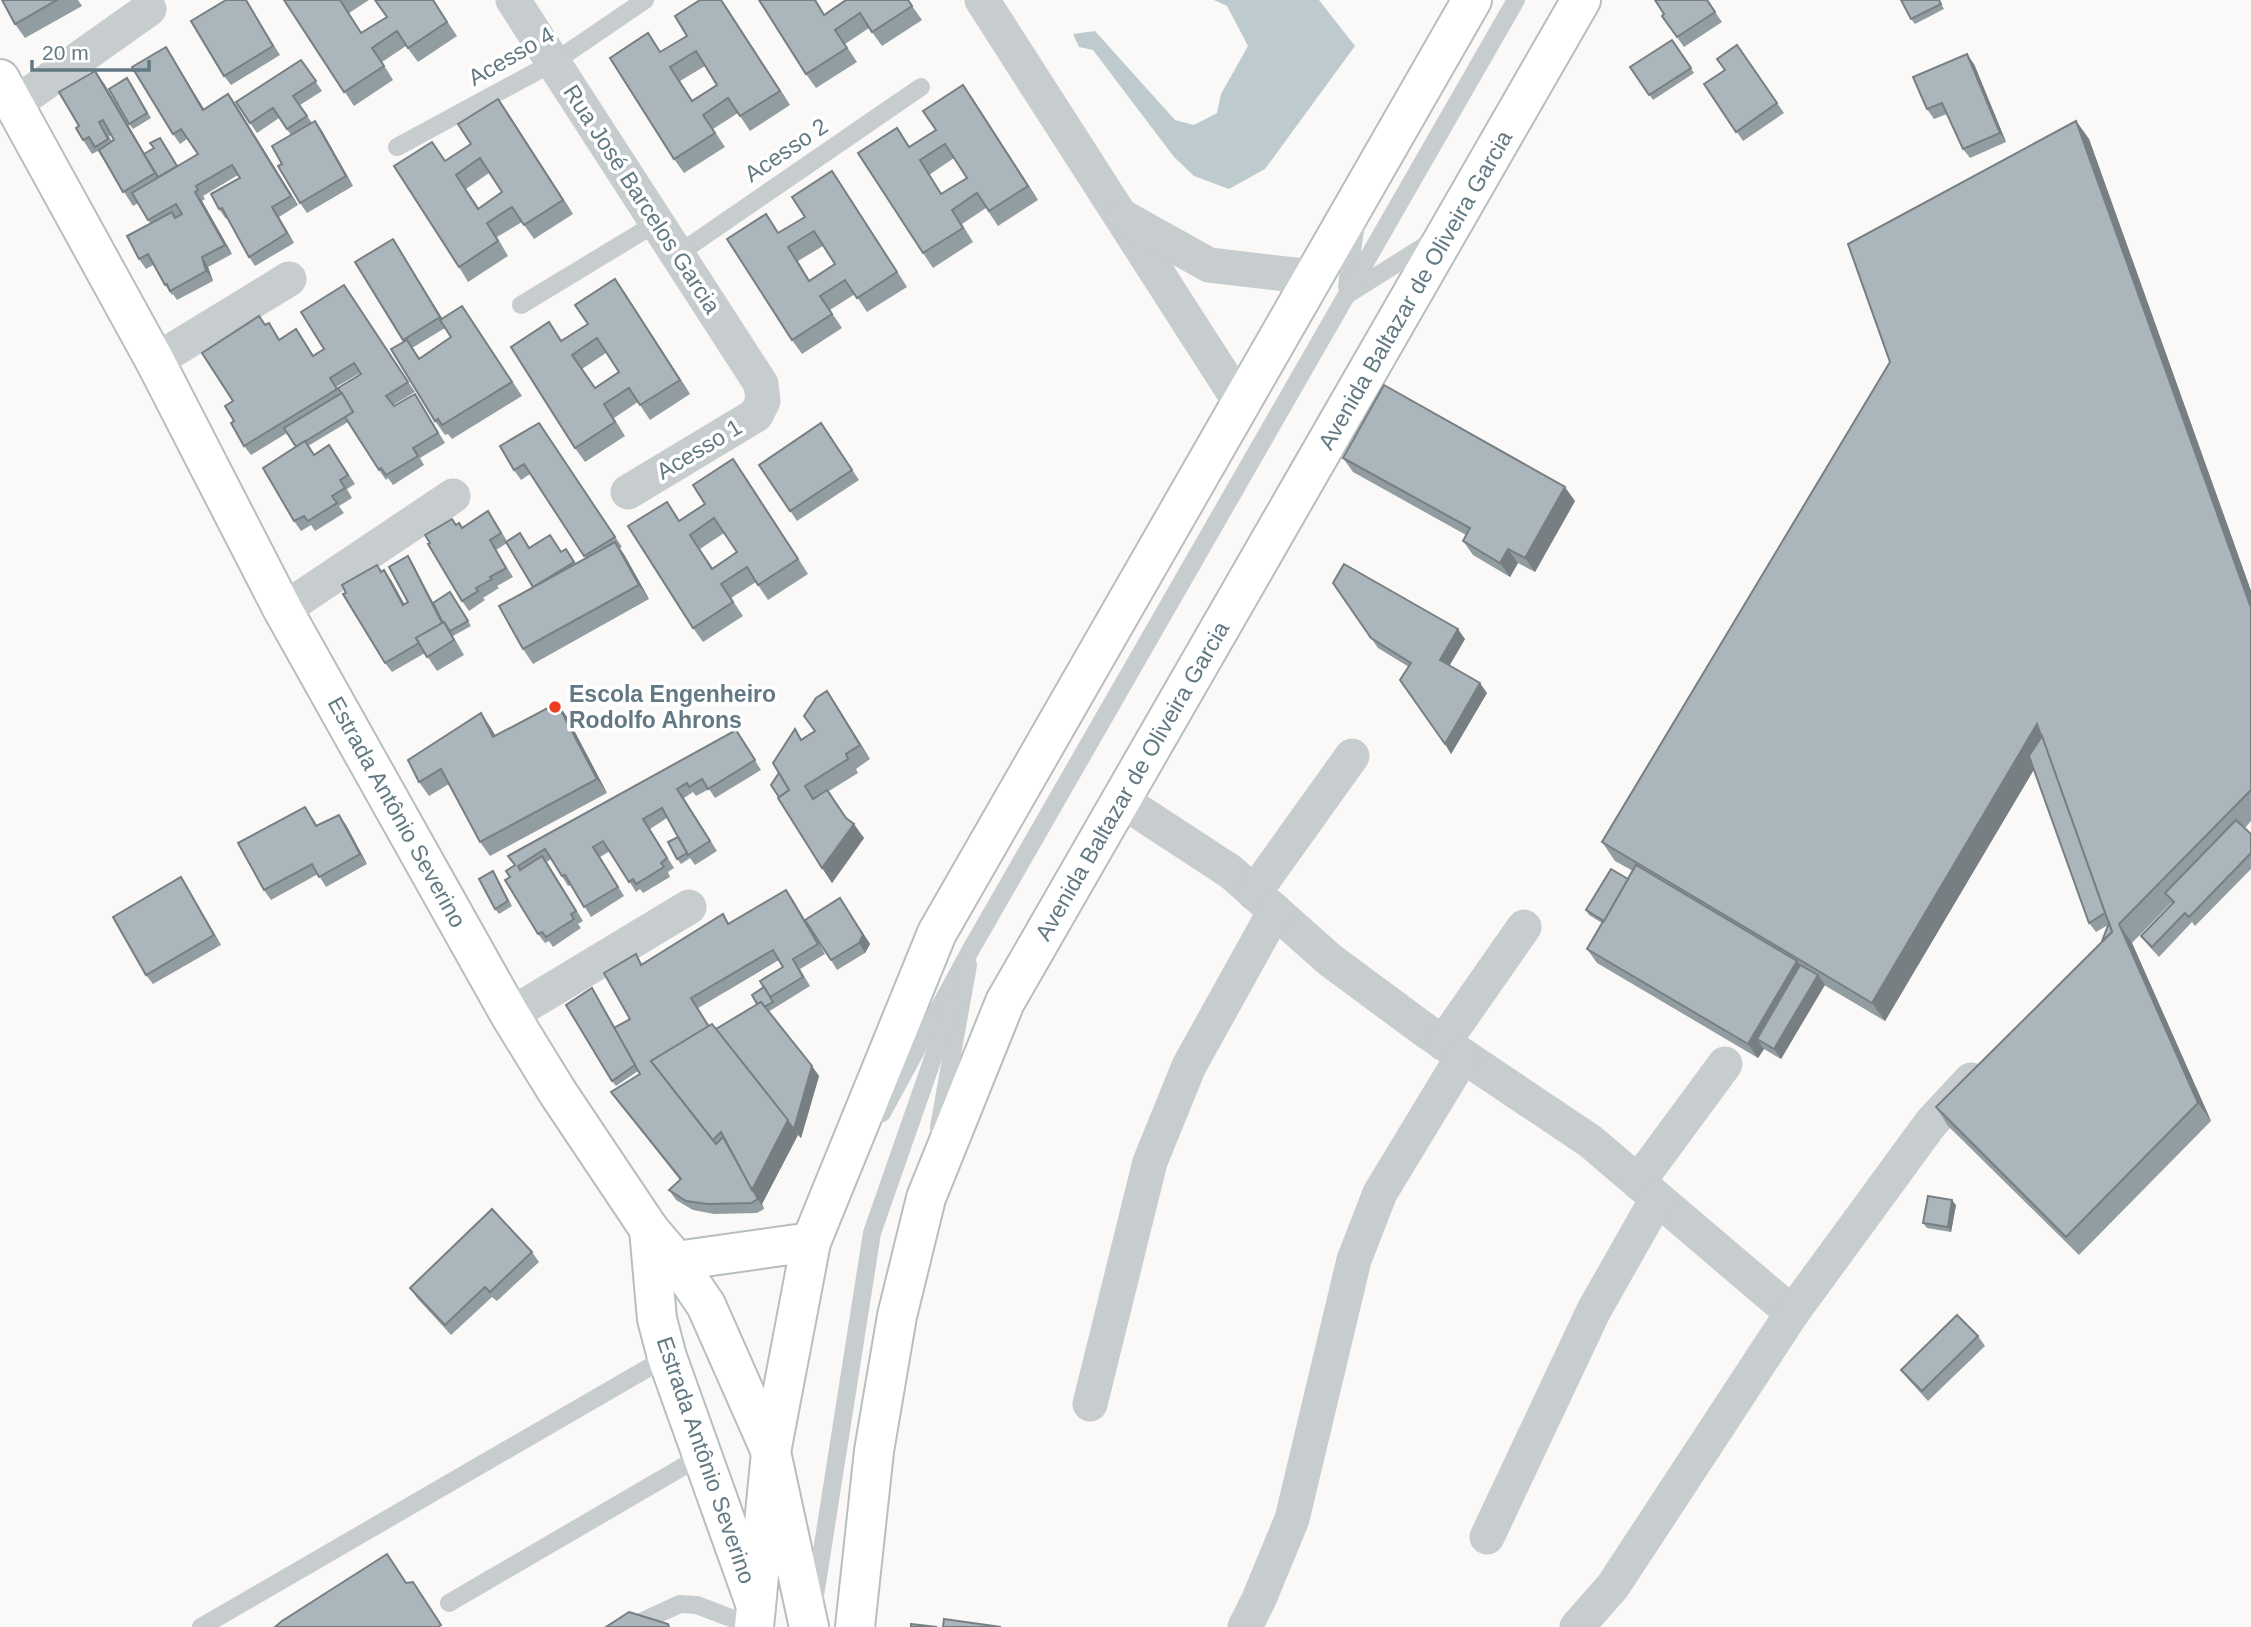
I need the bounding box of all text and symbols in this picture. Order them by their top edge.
street label: Acesso 4 [464,21,559,91]
scale bar [32,28,149,72]
text: 20 m [42,41,89,64]
street label: Rua José Barcelos Garcia [558,80,726,318]
street label: Acesso 2 [740,113,832,187]
street label: Avenida Baltazar de Oliveira Garcia [1313,126,1517,454]
street label: Acesso 1 [652,413,746,485]
street label: Avenida Baltazar de Oliveira Garcia [1030,617,1234,945]
place label: Escola Engenheiro Rodolfo Ahrons [569,681,776,733]
street label: Estrada Antônio Severino [323,692,471,932]
marker: Escola Engenheiro Rodolfo Ahrons [547,699,563,715]
street label: Estrada Antônio Severino [651,1333,761,1587]

